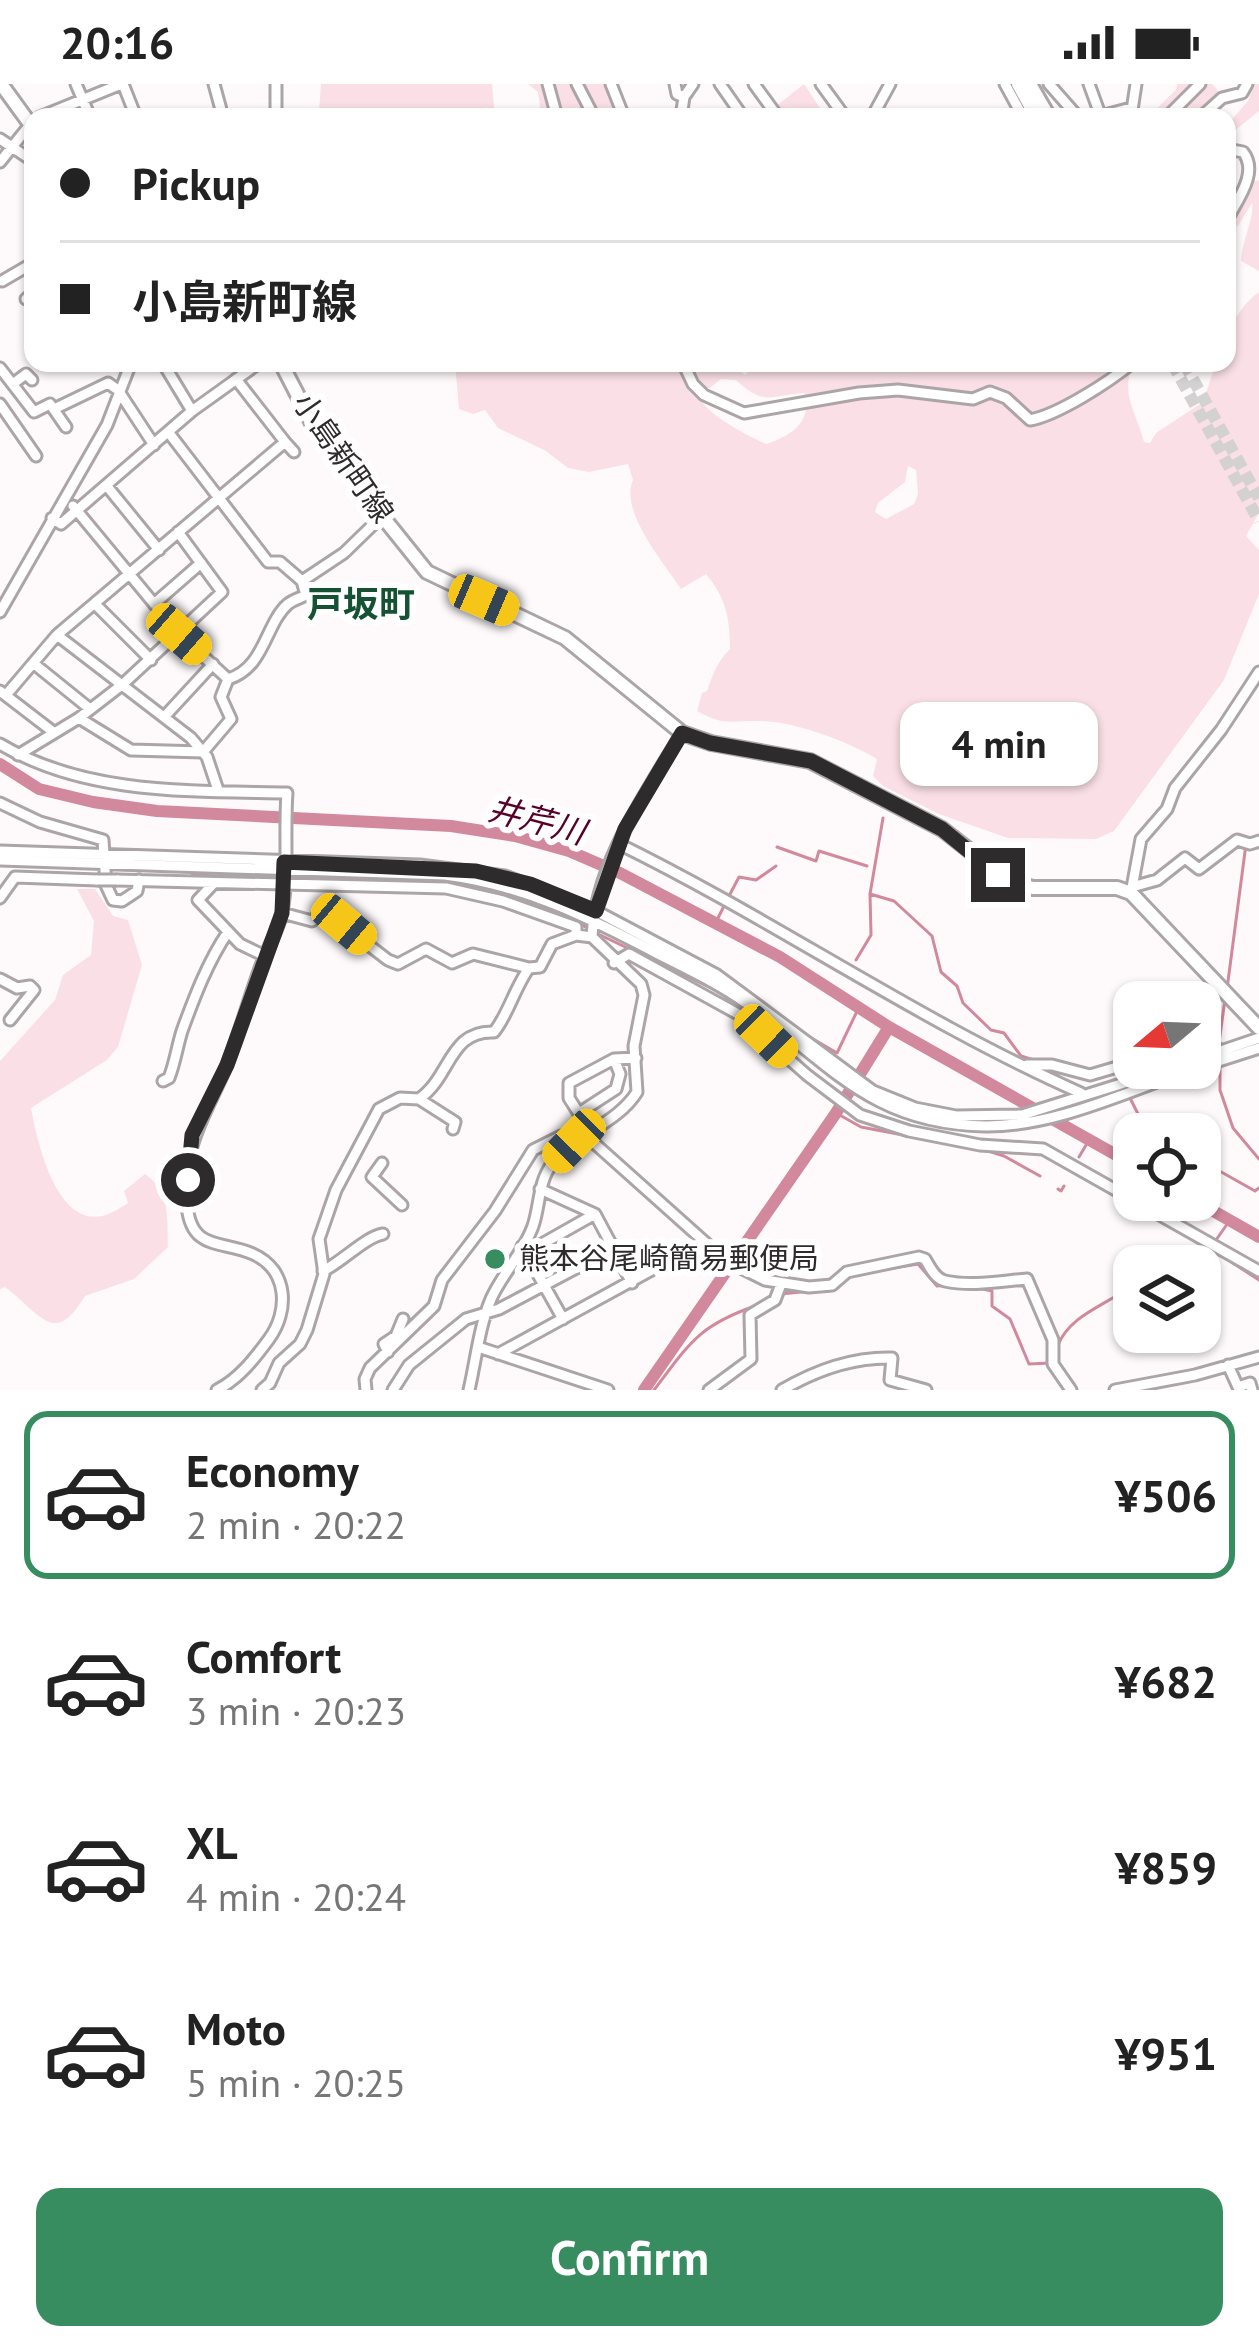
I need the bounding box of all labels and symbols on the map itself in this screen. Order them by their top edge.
street label: 小島新町線 [285,385,403,530]
car [444,569,524,631]
district label: 戸坂町 [307,580,415,627]
car [140,597,218,671]
callout: 4 min [899,701,1097,785]
water label: 井芹川 [484,786,593,854]
route end [971,848,1025,902]
car [305,887,383,961]
north arrow [1113,981,1221,1089]
car [728,998,804,1074]
car [536,1103,612,1179]
route start [161,1153,215,1207]
place label: 熊本谷尾崎簡易郵便局 [519,1238,819,1277]
marker: 熊本谷尾崎簡易郵便局 [482,1246,508,1272]

